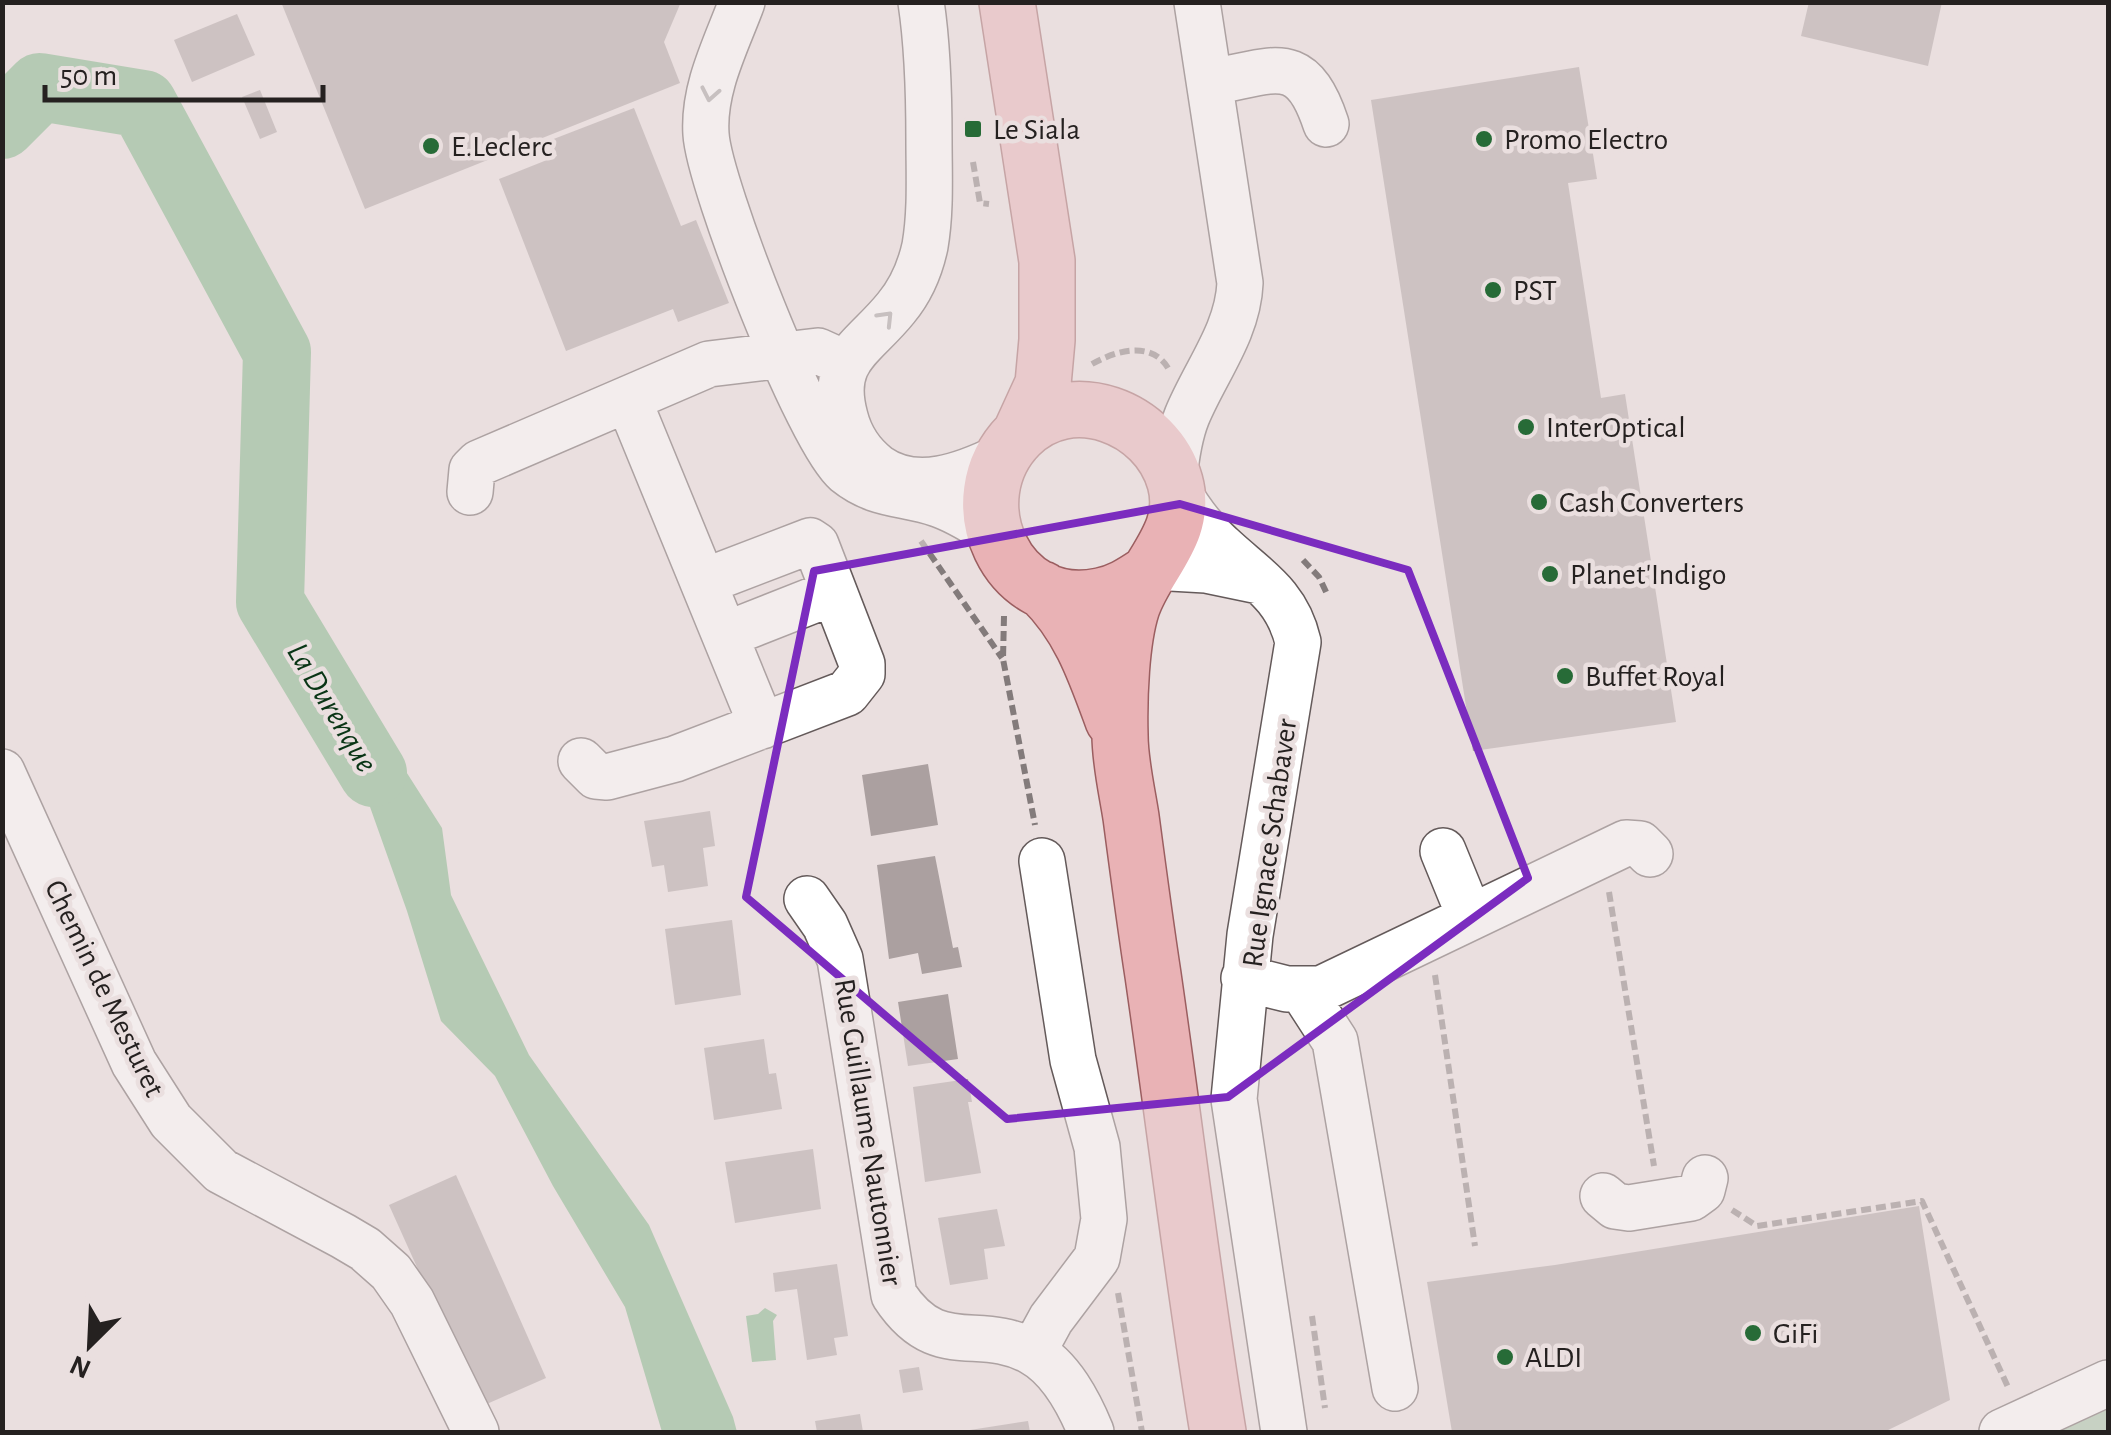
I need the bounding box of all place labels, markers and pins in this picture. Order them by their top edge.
place label: Le Siala [993,115,1080,145]
marker: Le Siala [962,118,984,140]
place label: Promo Electro [1504,125,1668,155]
marker: Promo Electro [1473,128,1495,150]
place label: E.Leclerc [451,132,553,162]
marker: E.Leclerc [420,135,442,157]
place label: PST [1513,276,1557,306]
marker: PST [1482,279,1504,301]
place label: InterOptical [1546,413,1686,443]
marker: InterOptical [1515,416,1537,438]
place label: Cash Converters [1559,488,1744,518]
marker: Cash Converters [1528,491,1550,513]
place label: Planet'Indigo [1570,560,1726,590]
marker: Planet'Indigo [1539,563,1561,585]
place label: Buffet Royal [1585,662,1726,692]
marker: Buffet Royal [1554,665,1576,687]
place label: GiFi [1773,1319,1819,1349]
marker: GiFi [1742,1322,1764,1344]
place label: ALDI [1525,1343,1582,1373]
marker: ALDI [1494,1346,1516,1368]

